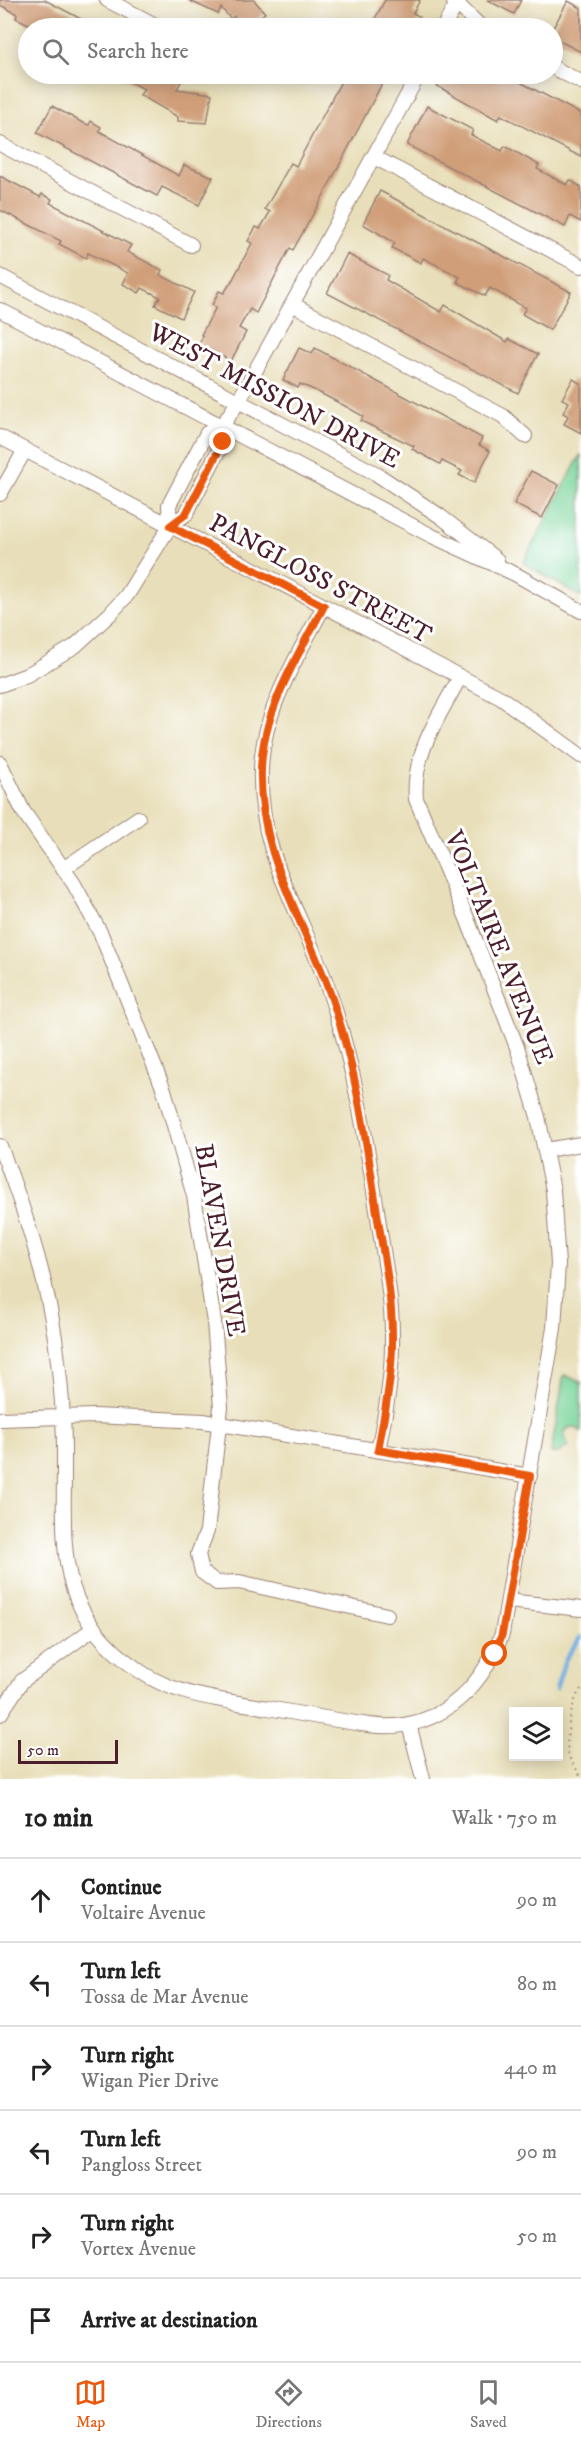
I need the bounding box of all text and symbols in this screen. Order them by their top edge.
search box [18,18,563,84]
icon: search [39,35,72,68]
text: Search here [87,38,189,65]
street label: WEST MISSION DRIVE [142,315,406,477]
route end [209,428,235,454]
street label: PANGLOSS STREET [203,507,437,652]
street label: VOLTAIRE AVENUE [436,825,561,1069]
street label: BLAVEN DRIVE [186,1141,253,1339]
route start [481,1640,507,1666]
map controls [509,1707,563,1761]
button: layers [509,1707,563,1761]
scale bar [18,1737,118,1764]
text: 50 m [27,1740,59,1760]
text: 10 min [24,1802,93,1835]
text: Walk · 750 m [452,1806,557,1831]
text: Continue [81,1874,162,1901]
icon: ahead [24,1884,57,1917]
text: 90 m [517,1888,557,1913]
text: Voltaire Avenue [81,1901,206,1926]
text: Turn left [81,1958,161,1985]
icon: left [24,1968,57,2001]
text: 80 m [517,1972,557,1997]
text: Tossa de Mar Avenue [81,1985,249,2010]
text: Turn right [81,2042,174,2069]
icon: right [24,2052,57,2085]
text: 440 m [504,2056,557,2081]
text: Wigan Pier Drive [81,2069,219,2094]
text: Turn left [81,2126,161,2153]
icon: left [24,2136,57,2169]
text: 90 m [517,2140,557,2165]
text: Pangloss Street [81,2153,202,2178]
text: Turn right [81,2210,174,2237]
icon: right [24,2220,57,2253]
text: 50 m [517,2224,557,2249]
text: Vortex Avenue [81,2237,196,2262]
icon: arrive [24,2304,57,2337]
text: Arrive at destination [81,2307,258,2334]
tab: Map [74,2376,107,2432]
tab: Directions [255,2376,322,2432]
tab: Saved [470,2376,507,2432]

